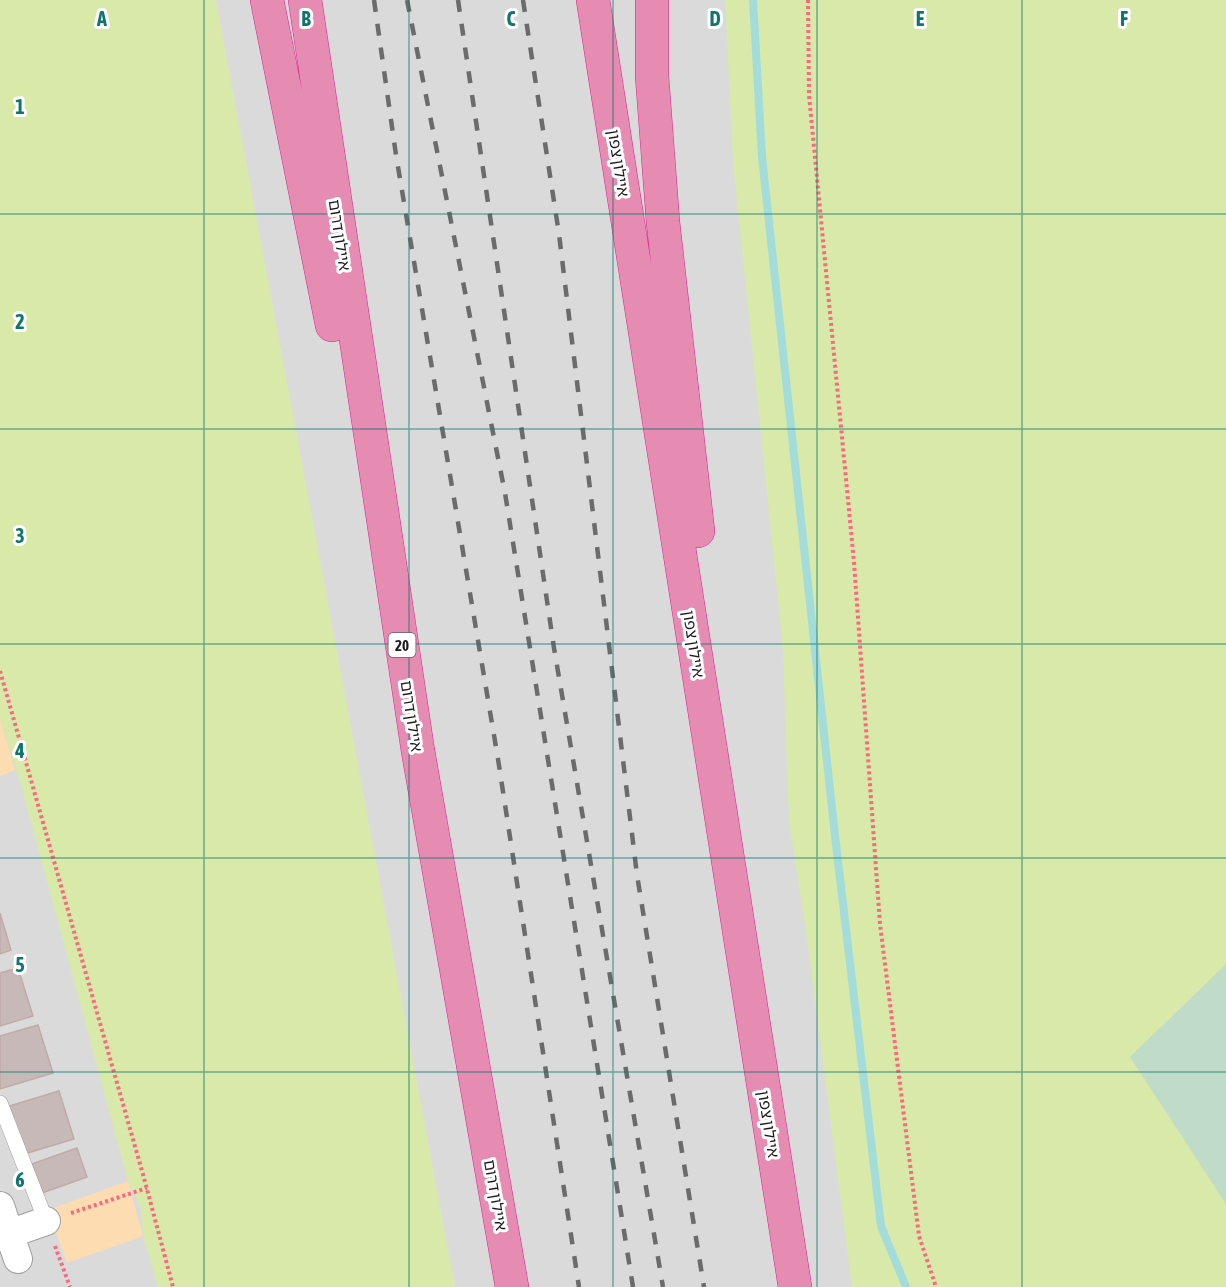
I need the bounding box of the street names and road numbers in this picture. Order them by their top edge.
street label: איילון צפון [605,128,633,198]
street label: איילון דרום [325,198,355,272]
street label: איילון צפון [680,609,708,679]
road number: 20 [388,633,416,657]
street label: איילון דרום [397,679,427,753]
street label: איילון צפון [755,1089,783,1159]
street label: איילון דרום [481,1158,511,1232]

